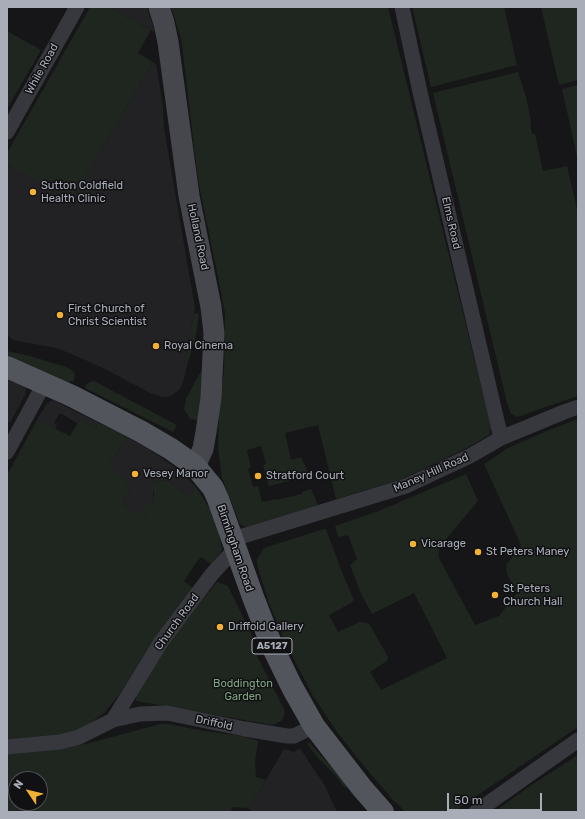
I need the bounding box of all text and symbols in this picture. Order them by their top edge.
street label: While Road [23,41,61,97]
place label: Sutton Coldfield Health Clinic [41,179,123,205]
marker: Sutton Coldfield Health Clinic [28,187,38,197]
street label: Elms Road [439,195,463,251]
street label: Holland Road [185,203,211,271]
place label: First Church of Christ Scientist [68,302,147,328]
marker: First Church of Christ Scientist [55,310,65,320]
place label: Royal Cinema [164,339,233,353]
marker: Royal Cinema [151,341,161,351]
street label: Maney Hill Road [391,451,471,495]
place label: Vesey Manor [143,467,208,481]
marker: Vesey Manor [130,469,140,479]
place label: Stratford Court [266,469,344,483]
marker: Stratford Court [253,471,263,481]
street label: Birmingham Road [214,503,256,593]
place label: Vicarage [421,537,466,551]
marker: Vicarage [408,539,418,549]
place label: St Peters Maney [486,545,569,559]
marker: St Peters Maney [473,547,483,557]
place label: St Peters Church Hall [503,582,562,608]
marker: St Peters Church Hall [490,590,500,600]
street label: Church Road [152,591,202,653]
place label: Driffold Gallery [228,620,303,634]
marker: Driffold Gallery [215,622,225,632]
road number: A5127 [252,638,292,654]
park label: Boddington Garden [213,677,273,703]
street label: Driffold [194,713,234,733]
north arrow [8,771,48,811]
text: N [11,777,26,791]
scale bar [449,785,544,811]
text: 50 m [454,793,482,807]

